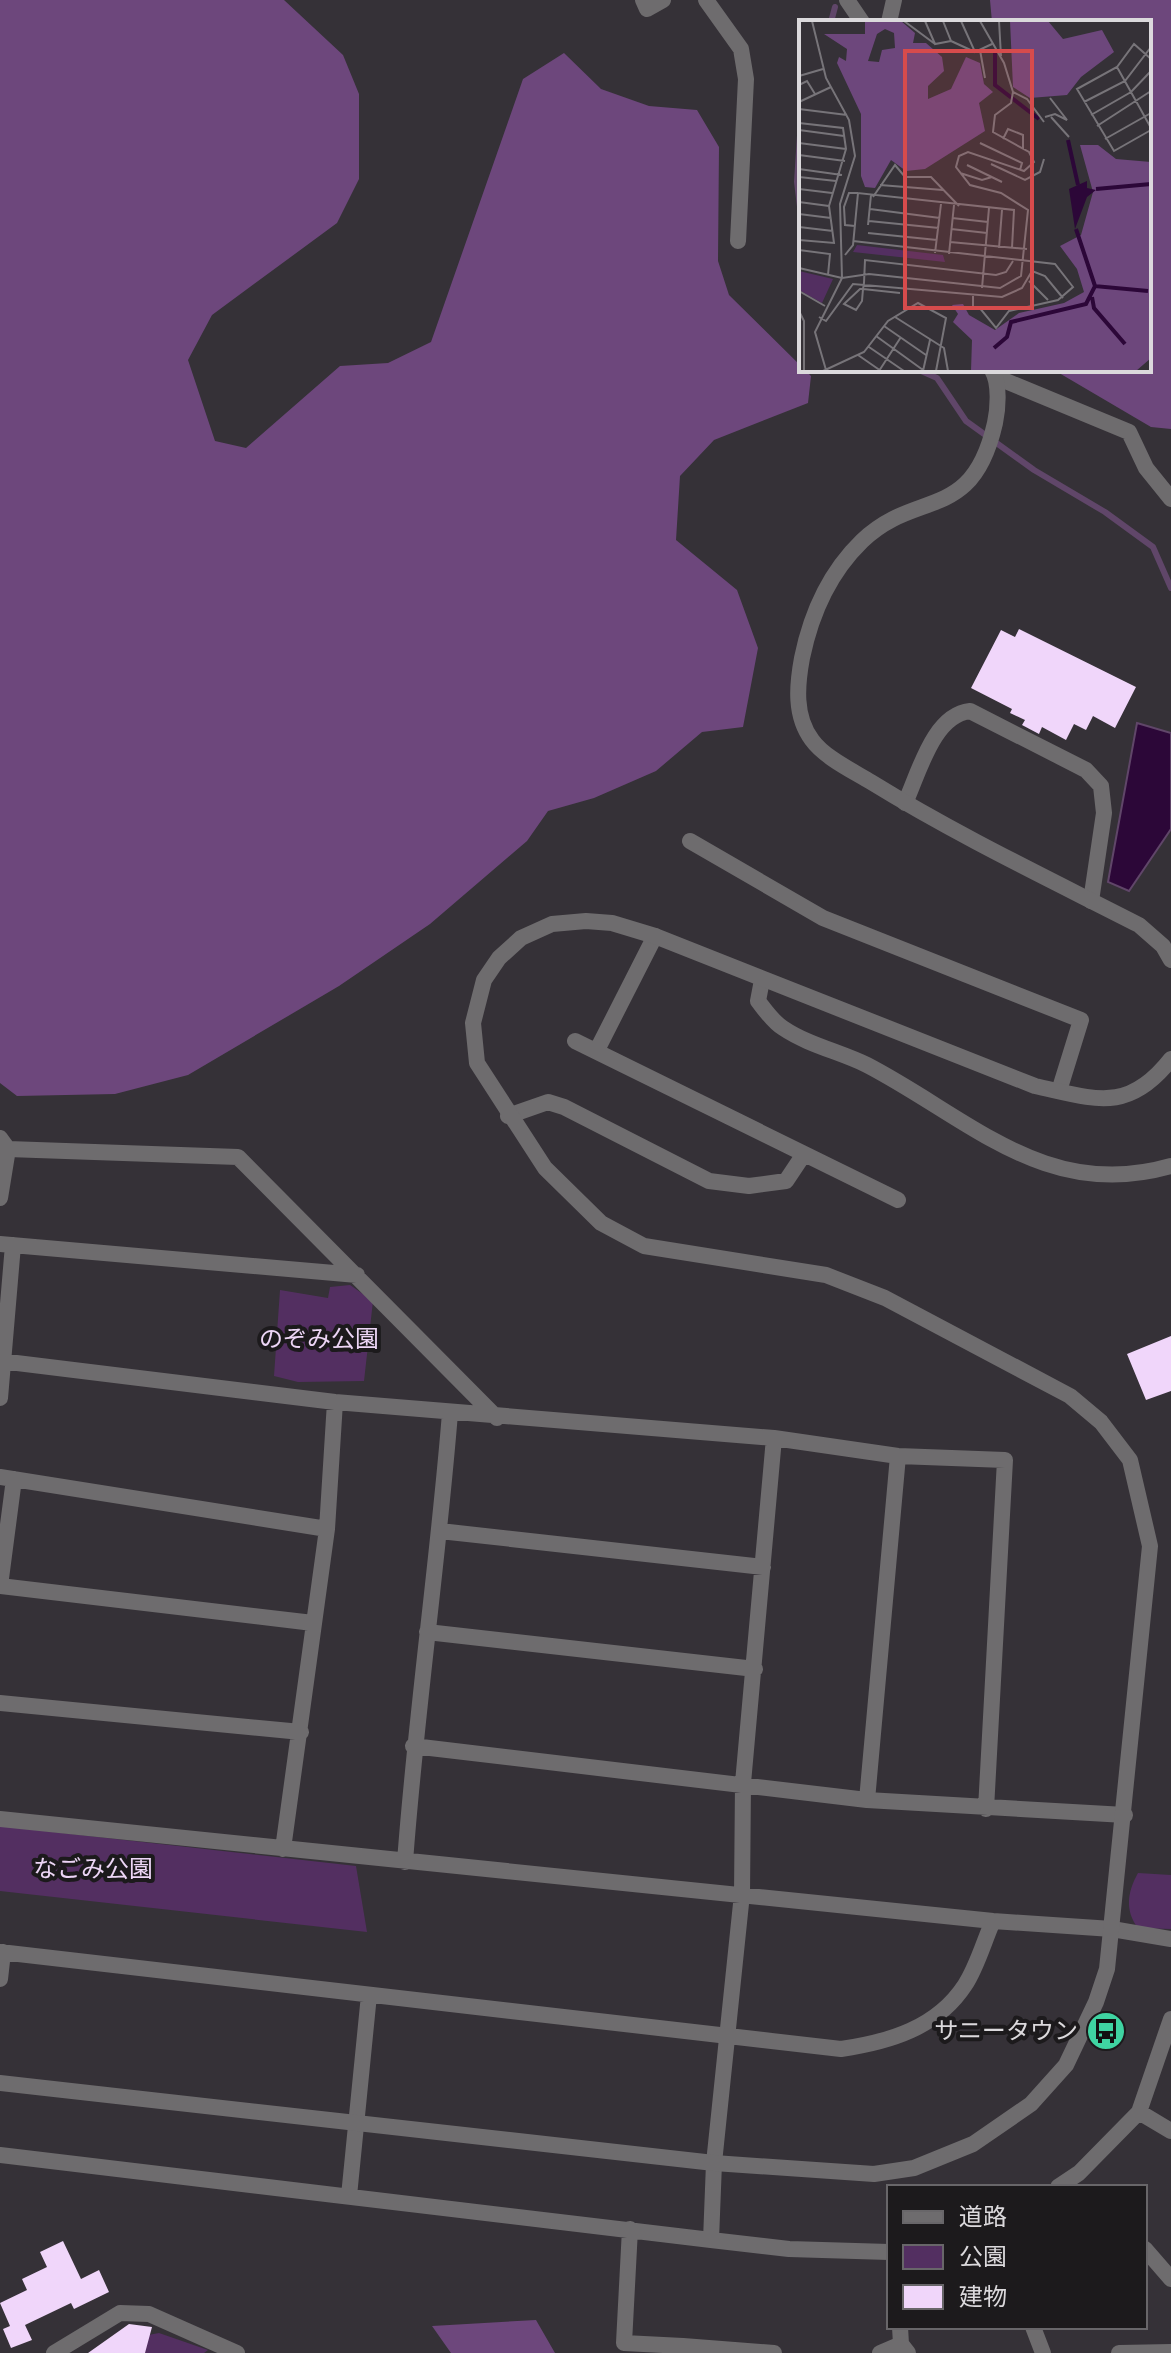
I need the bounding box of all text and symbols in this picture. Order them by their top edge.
inset map [799,20,1151,372]
park label: のぞみ公園 [259,1323,379,1352]
park label: なごみ公園 [33,1853,153,1882]
bus stop icon: サニータウン [1085,2010,1127,2052]
place label: サニータウン [934,2015,1078,2044]
legend [887,2185,1147,2329]
text: 道路 [959,2201,1007,2230]
text: 公園 [959,2241,1007,2270]
text: 建物 [959,2281,1007,2310]

